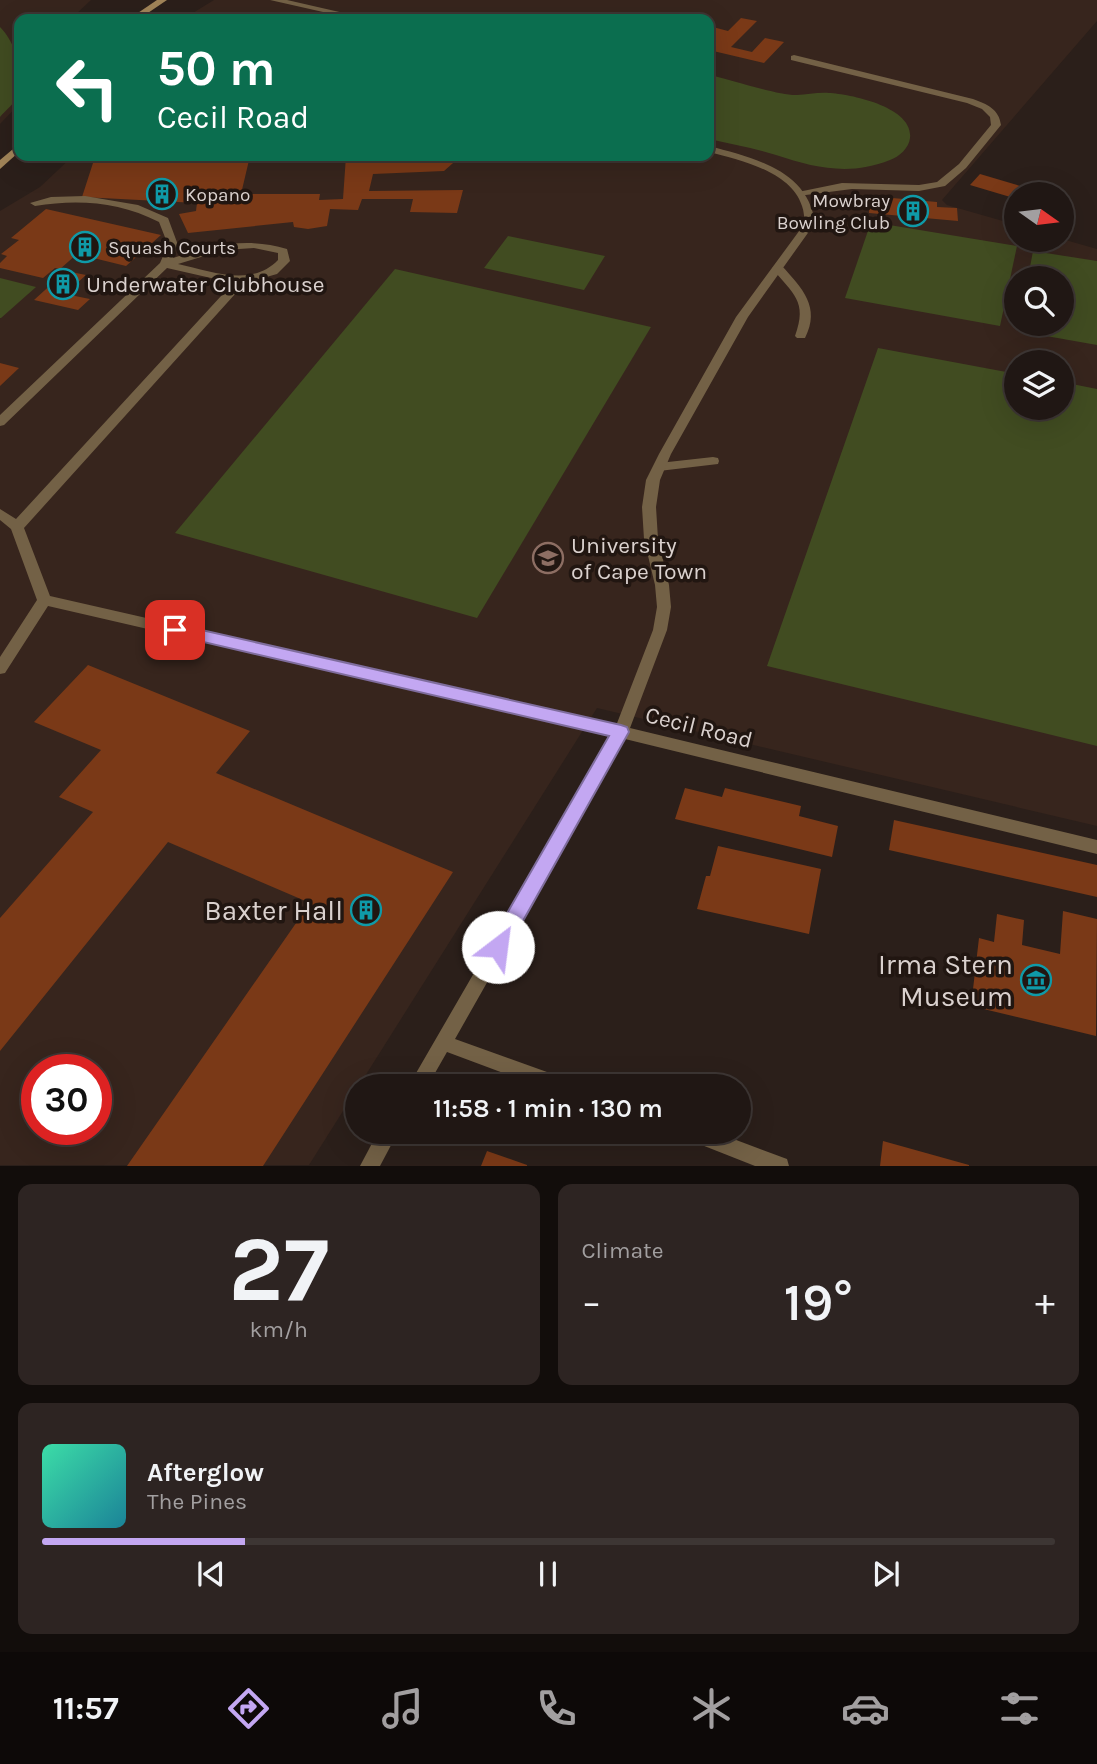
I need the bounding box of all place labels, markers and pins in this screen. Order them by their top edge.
building icon: Kopano [145,177,179,211]
place label: Kopano [185,184,250,206]
place label: Mowbray Bowling Club [777,190,890,234]
building icon: Mowbray Bowling Club [896,194,930,228]
building icon: Squash Courts [68,230,102,264]
place label: Squash Courts [108,237,236,259]
building icon: Underwater Clubhouse [46,267,80,301]
place label: Underwater Clubhouse [86,271,325,298]
place label: University of Cape Town [571,532,707,585]
school or university icon: University of Cape Town [531,541,565,575]
pin [145,600,205,660]
building icon: Baxter Hall [349,893,383,927]
place label: Baxter Hall [204,894,343,927]
place label: Irma Stern Museum [878,948,1013,1013]
museum icon: Irma Stern Museum [1019,963,1053,997]

